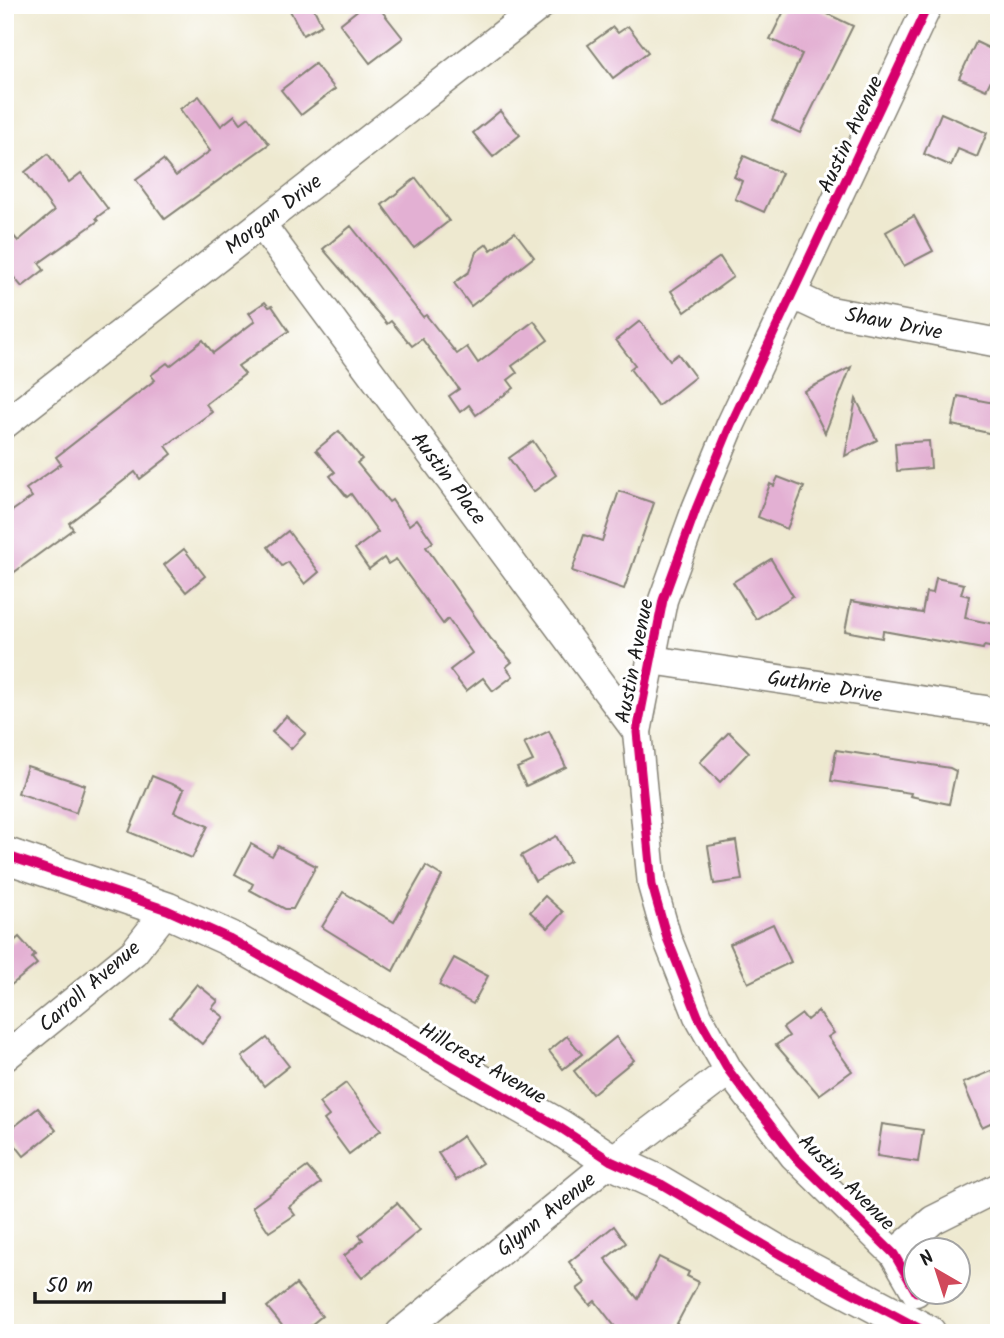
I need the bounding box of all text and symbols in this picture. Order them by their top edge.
street label: Austin Avenue [810,70,893,199]
street label: Morgan Drive [218,166,330,264]
street label: Shaw Drive [842,299,946,350]
street label: Austin Place [402,425,494,533]
street label: Austin Avenue [607,596,664,726]
street label: Guthrie Drive [765,662,885,713]
street label: Carroll Avenue [31,933,149,1041]
street label: Hillcrest Avenue [412,1014,553,1114]
street label: Austin Avenue [790,1127,903,1240]
street label: Glynn Avenue [490,1164,605,1266]
north arrow [902,1236,972,1306]
text: N [913,1244,942,1275]
scale bar [35,1261,224,1305]
text: 50 m [46,1270,93,1303]

